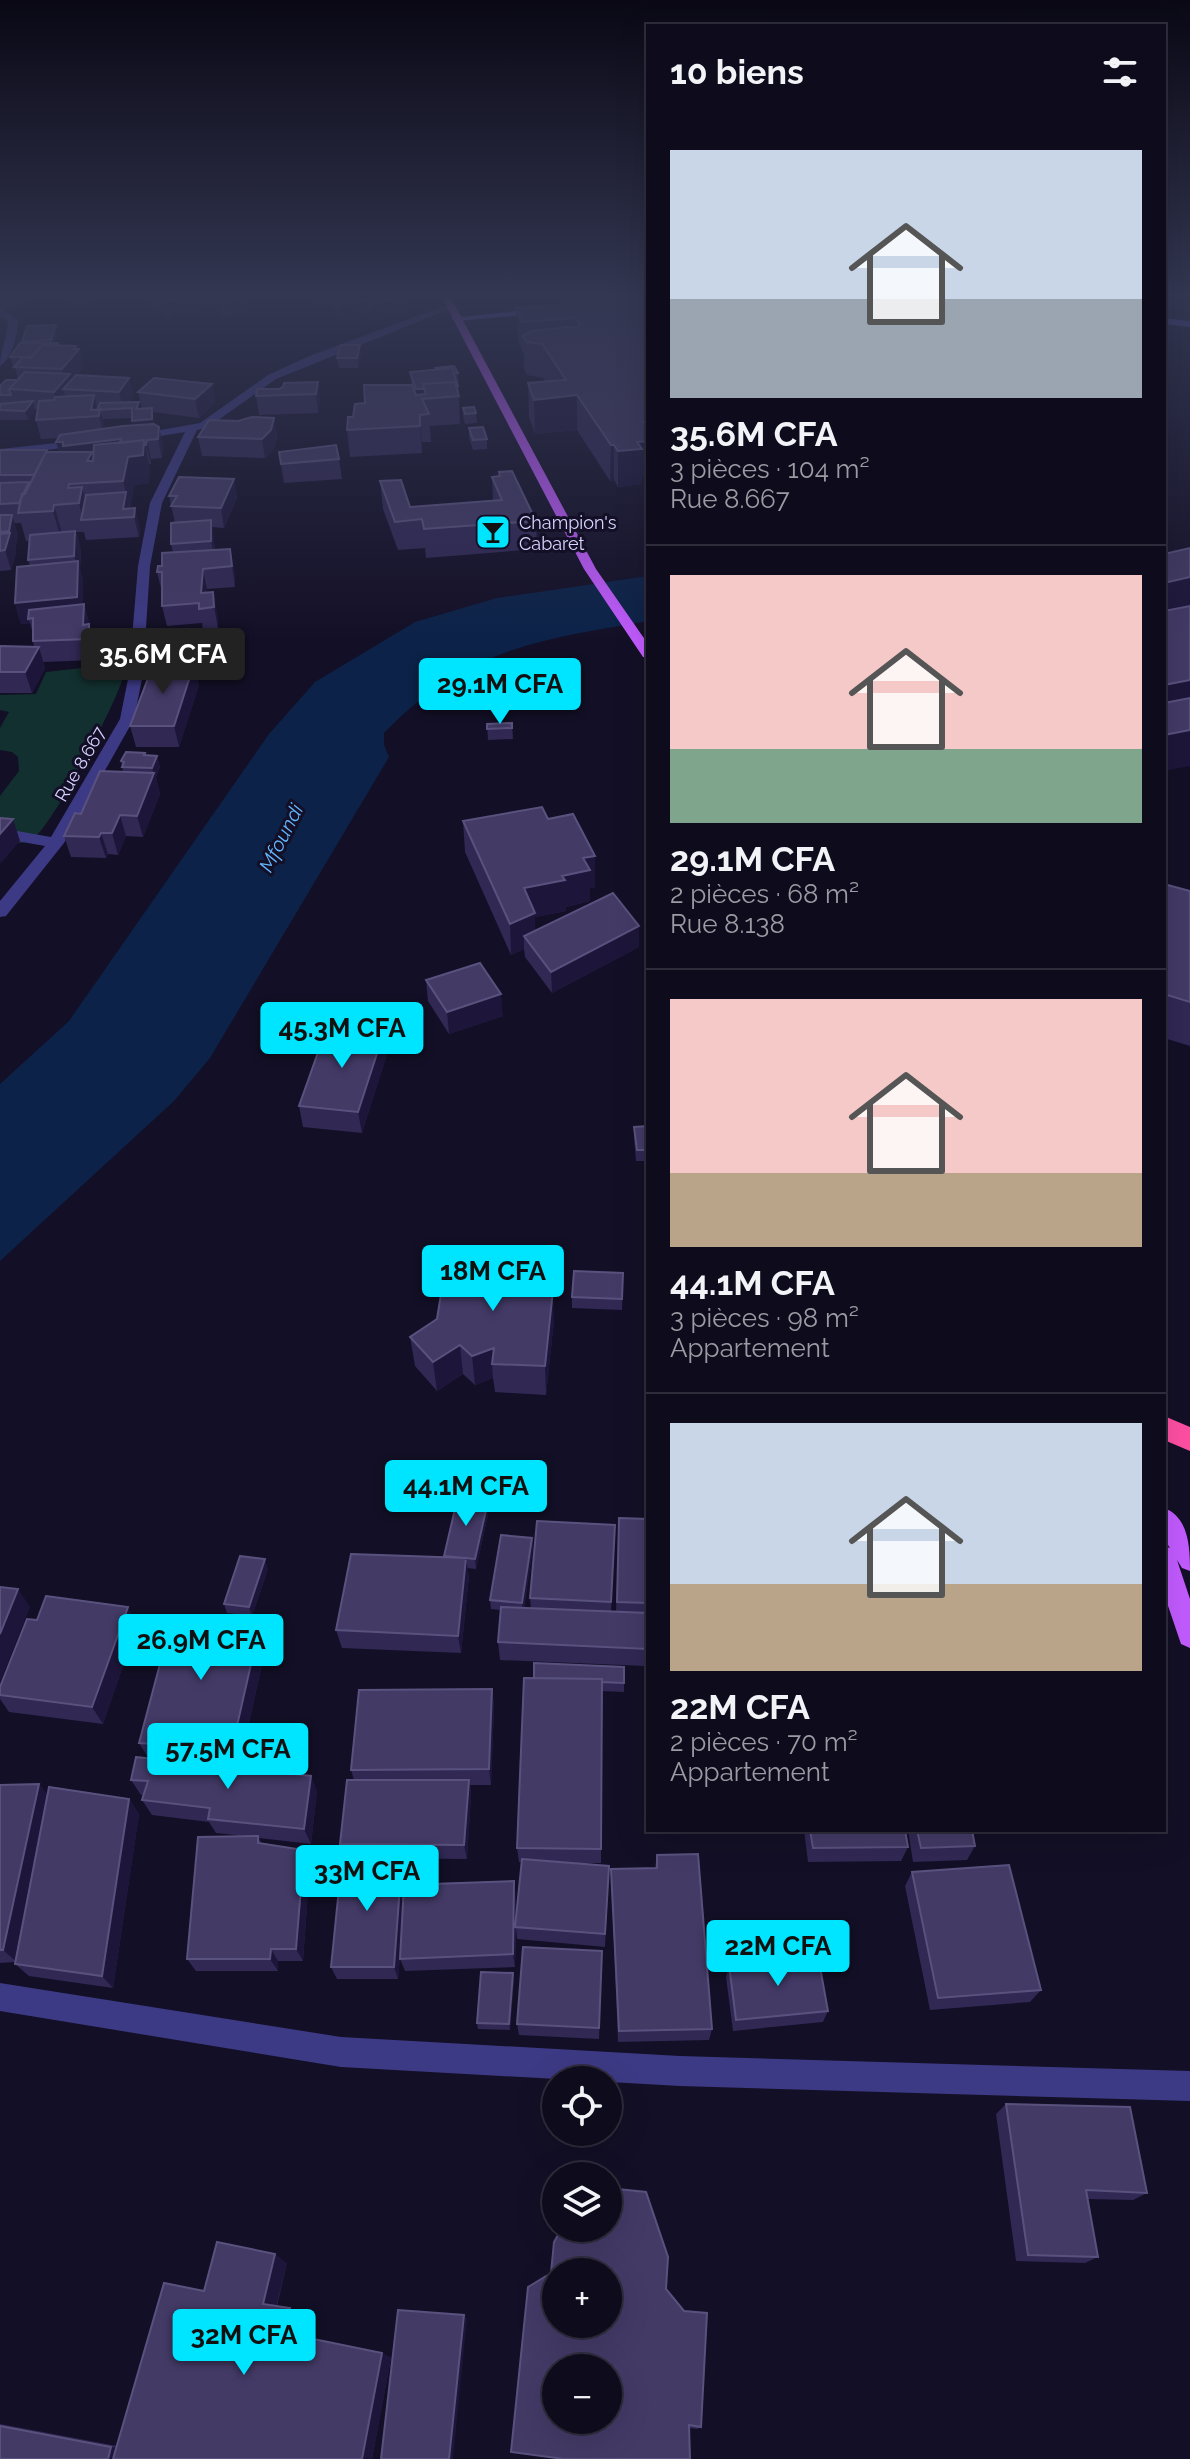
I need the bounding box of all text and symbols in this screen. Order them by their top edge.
icon: filters [1098,50,1142,94]
text: 10 biens [670,52,804,92]
icon: home [834,202,978,346]
text: 35.6M CFA [670,414,838,454]
text: 3 pièces · 104 m² [670,454,869,484]
text: Rue 8.667 [670,484,790,514]
place label: Champion's Cabaret [519,512,617,554]
bar icon: Champion's Cabaret [474,513,512,551]
icon: home [834,627,978,771]
pin: 35.6M CFA [71,628,255,696]
text: 35.6M CFA [99,639,227,669]
pin: 29.1M CFA [408,658,592,726]
text: 29.1M CFA [437,669,563,699]
street label: Rue 8.667 [50,723,110,805]
water label: Mfoundi [254,799,309,876]
text: 29.1M CFA [670,839,835,879]
text: 2 pièces · 68 m² [670,879,859,909]
text: Rue 8.138 [670,909,785,939]
pin: 45.3M CFA [250,1002,434,1070]
text: 45.3M CFA [278,1013,406,1043]
icon: home [834,1051,978,1195]
pin: 18M CFA [419,1245,567,1313]
text: 18M CFA [440,1256,546,1286]
text: 44.1M CFA [670,1263,835,1303]
text: 3 pièces · 98 m² [670,1303,859,1333]
text: Appartement [670,1333,830,1363]
pin: 44.1M CFA [374,1460,558,1528]
text: 44.1M CFA [403,1471,529,1501]
icon: home [834,1475,978,1619]
pin: 26.9M CFA [109,1614,293,1682]
text: 26.9M CFA [136,1625,266,1655]
text: 22M CFA [670,1687,810,1727]
pin: 57.5M CFA [136,1723,320,1791]
text: 2 pièces · 70 m² [670,1727,858,1757]
text: 57.5M CFA [165,1734,291,1764]
text: Appartement [670,1757,830,1787]
pin: 33M CFA [293,1845,441,1913]
text: 33M CFA [314,1856,420,1886]
pin: 22M CFA [704,1920,852,1988]
text: 22M CFA [725,1931,831,1961]
map controls [542,2066,622,2434]
button: locate [542,2066,622,2146]
button: layers [542,2162,622,2242]
button: + [542,2258,622,2338]
pin: 32M CFA [170,2309,318,2377]
text: 32M CFA [191,2320,297,2350]
button: − [542,2354,622,2434]

